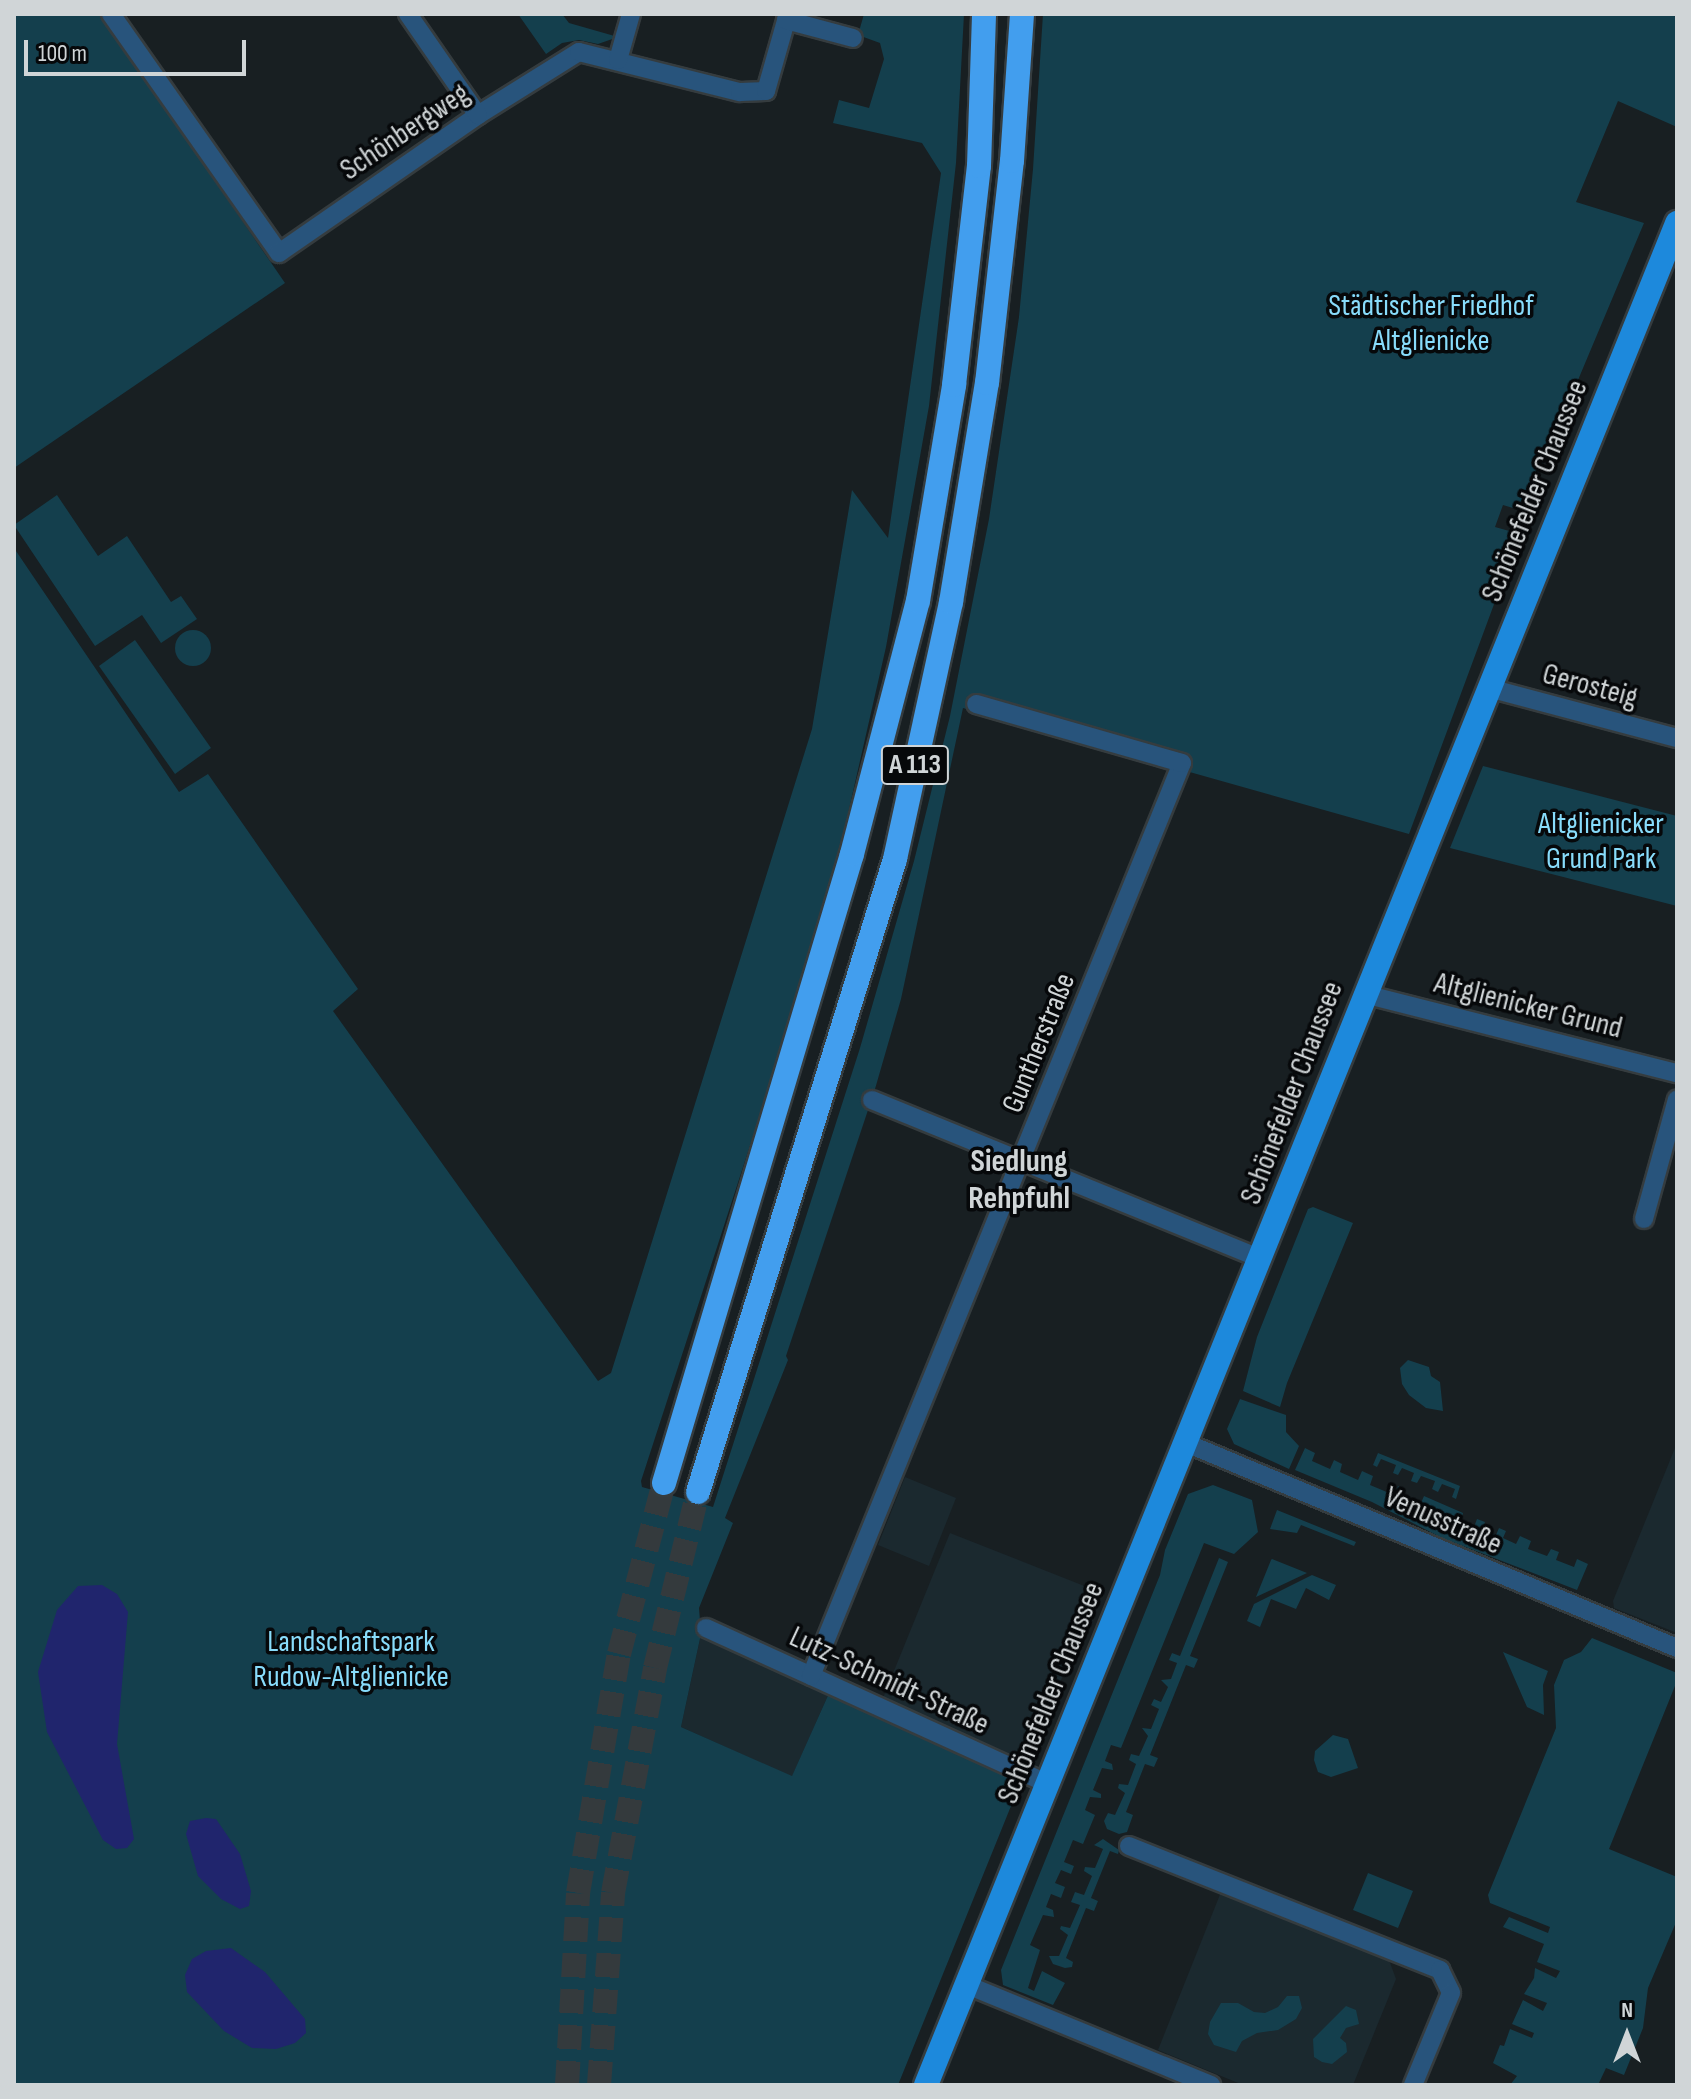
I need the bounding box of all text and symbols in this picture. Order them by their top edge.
scale bar [28,24,250,74]
text: 100 m [38,39,87,68]
street label: Schönbergweg [334,76,476,188]
park label: Städtischer Friedhof Altglienicke [1328,288,1534,358]
street label: Schönefelder Chaussee [1474,375,1596,607]
street label: Gerosteig [1539,656,1641,716]
road number: A 113 [879,741,951,789]
park label: Altglienicker Grund Park [1538,806,1664,876]
street label: Altglienicker Grund [1430,965,1626,1047]
street label: Guntherstraße [995,968,1083,1118]
street label: Schönefelder Chaussee [1233,977,1351,1209]
district label: Siedlung Rehpfuhl [968,1144,1070,1219]
street label: Venusstraße [1379,1479,1507,1563]
street label: Schönefelder Chaussee [990,1577,1112,1809]
street label: Lutz-Schmidt-Straße [784,1619,994,1743]
park label: Landschaftspark Rudow-Altglienicke [253,1624,449,1694]
north arrow [1587,1995,1667,2075]
text: N [1621,1997,1633,2024]

